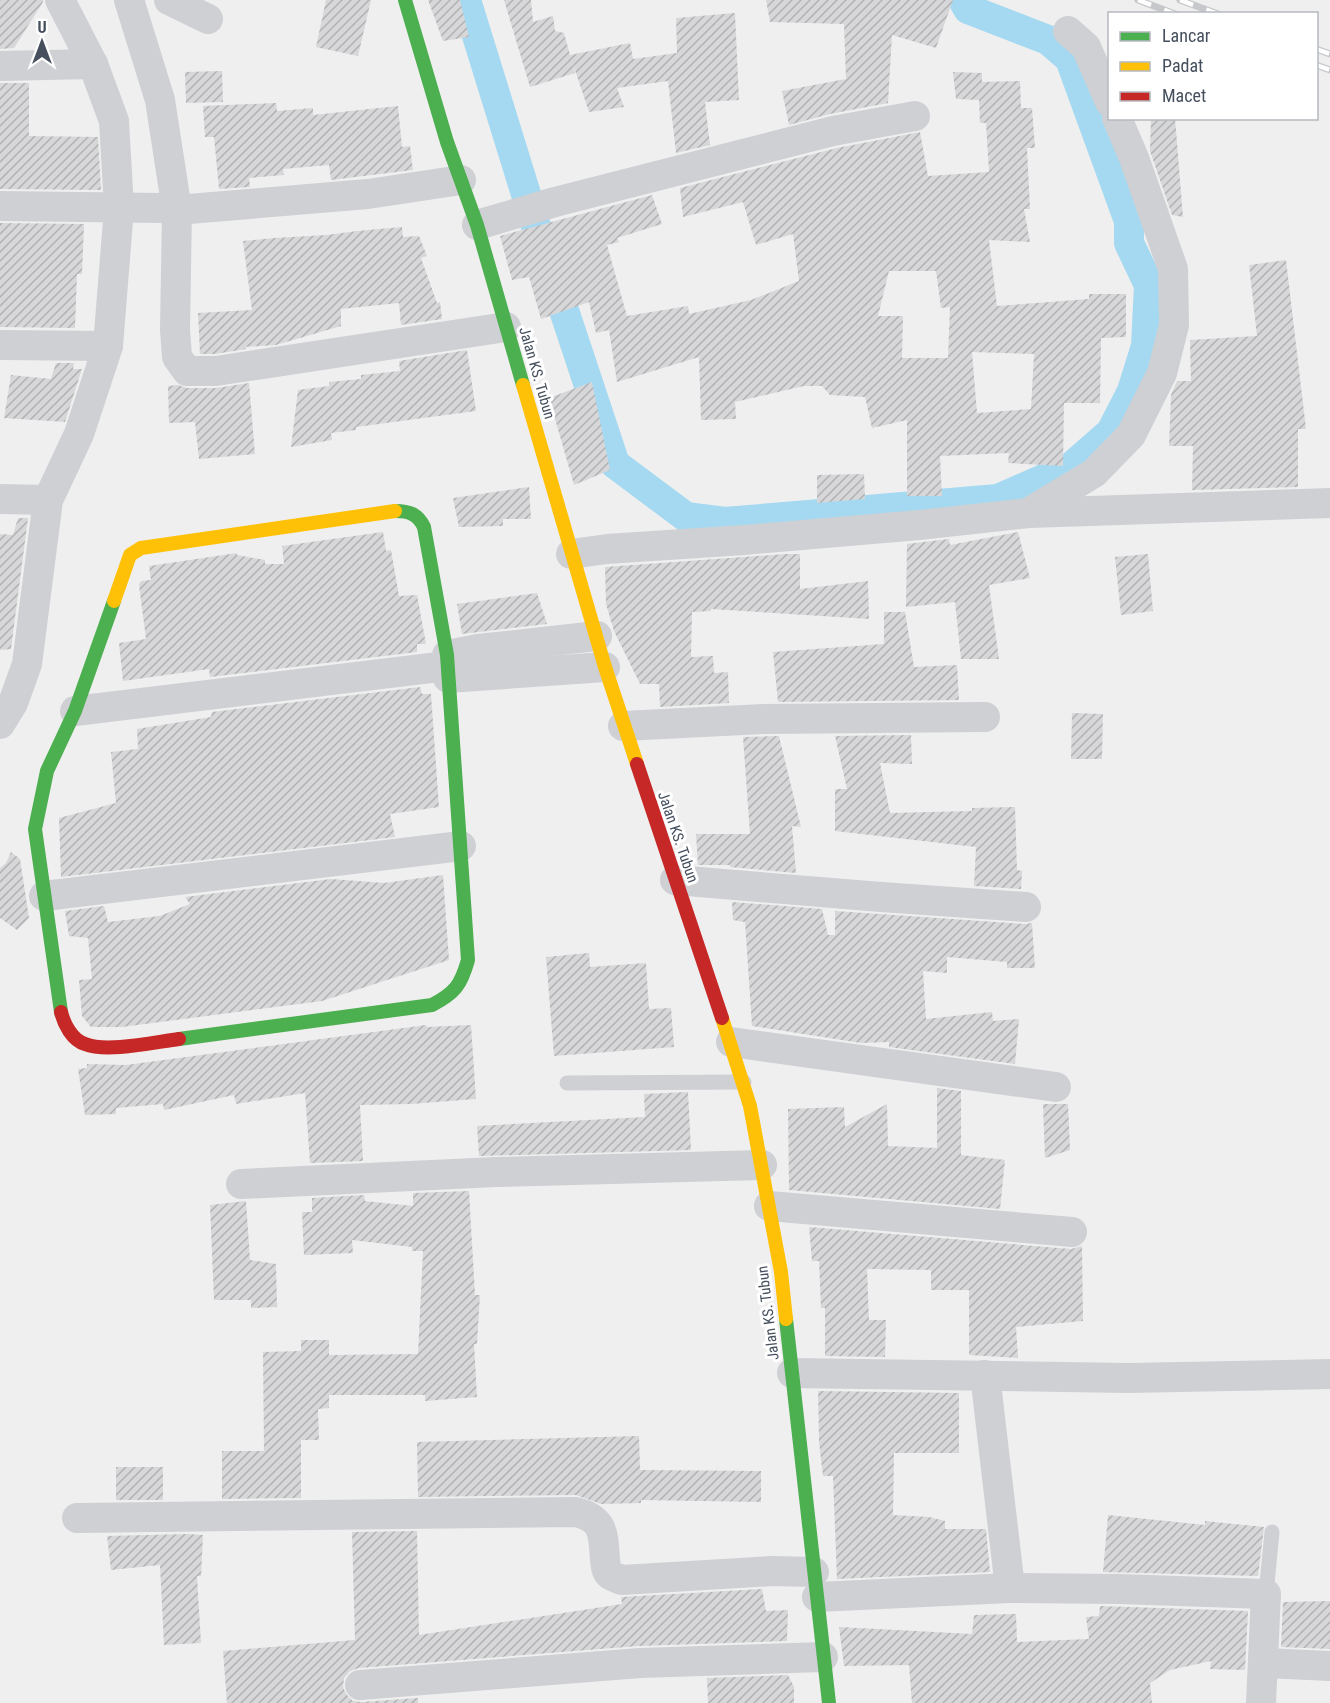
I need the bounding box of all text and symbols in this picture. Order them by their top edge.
north arrow [12,12,72,72]
legend [1108,12,1318,120]
text: U [37,18,47,37]
text: Lancar [1162,25,1211,46]
text: Padat [1162,55,1203,76]
text: Macet [1162,85,1206,106]
street label: Jalan KS. Tubun [515,325,559,421]
street label: Jalan KS. Tubun [654,789,702,885]
street label: Jalan KS. Tubun [753,1265,783,1361]

